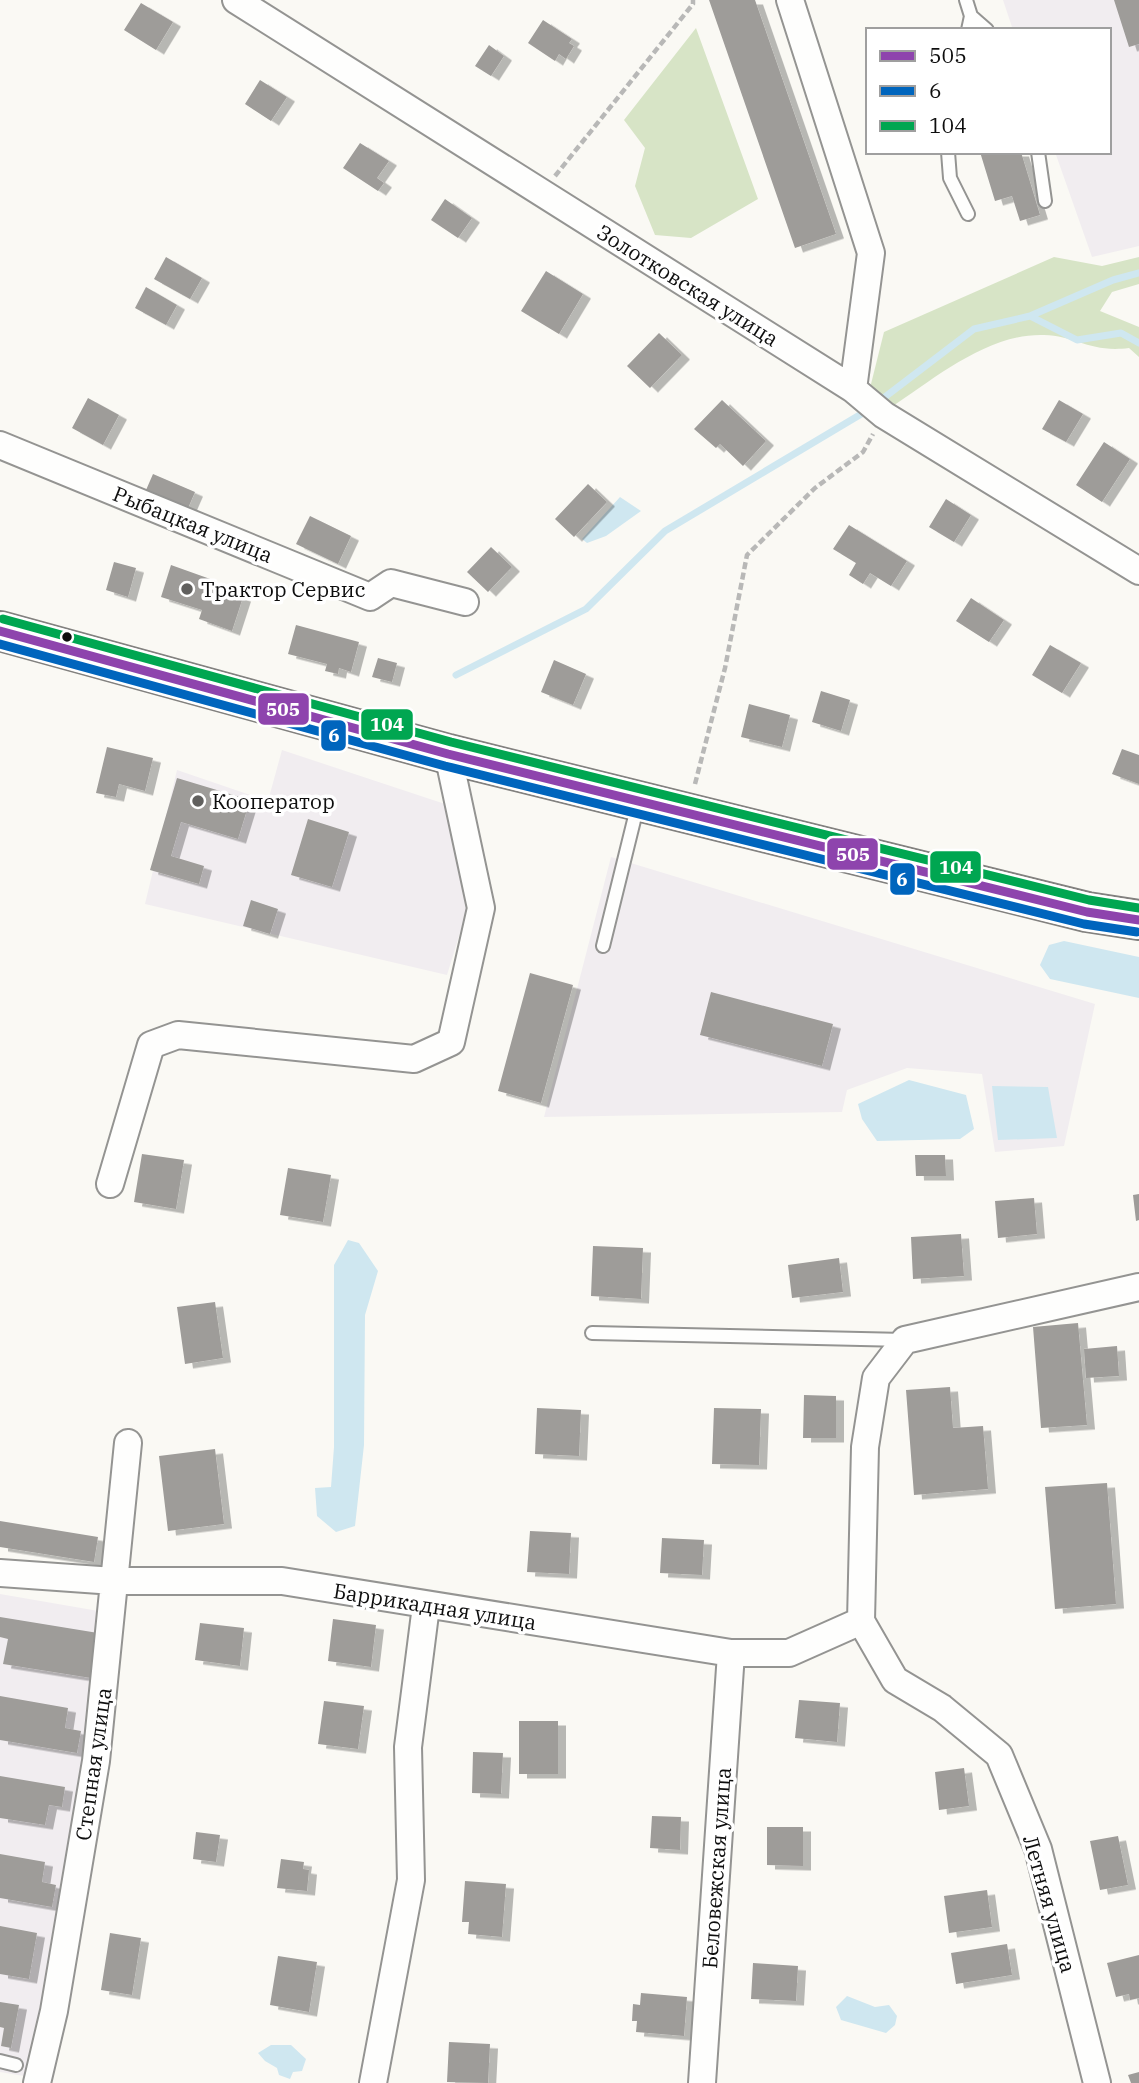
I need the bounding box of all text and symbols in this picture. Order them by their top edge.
legend [866,28,1111,154]
text: 505 [929,41,967,69]
text: 6 [929,76,942,104]
text: 104 [929,111,967,139]
street label: Золотковская улица [592,218,784,352]
street label: Рыбацкая улица [109,479,277,569]
place label: Трактор Сервис [201,575,366,603]
marker: Трактор Сервис [179,581,195,597]
unlabelled marker [60,630,74,644]
line badge: 505 [257,692,310,726]
text: 505 [266,697,300,721]
line badge: 104 [360,708,414,741]
text: 104 [370,712,404,736]
line badge: 6 [320,719,347,752]
text: 6 [328,723,340,747]
place label: Кооператор [212,787,335,815]
marker: Кооператор [190,793,206,809]
line badge: 505 [826,837,879,871]
text: 505 [836,842,870,866]
line badge: 104 [929,850,982,884]
text: 104 [939,855,973,879]
line badge: 6 [889,862,916,896]
text: 6 [896,867,908,891]
street label: Баррикадная улица [331,1576,539,1636]
street label: Степная улица [68,1686,118,1842]
street label: Беловежская улица [695,1766,737,1970]
street label: Летняя улица [1017,1832,1083,1976]

